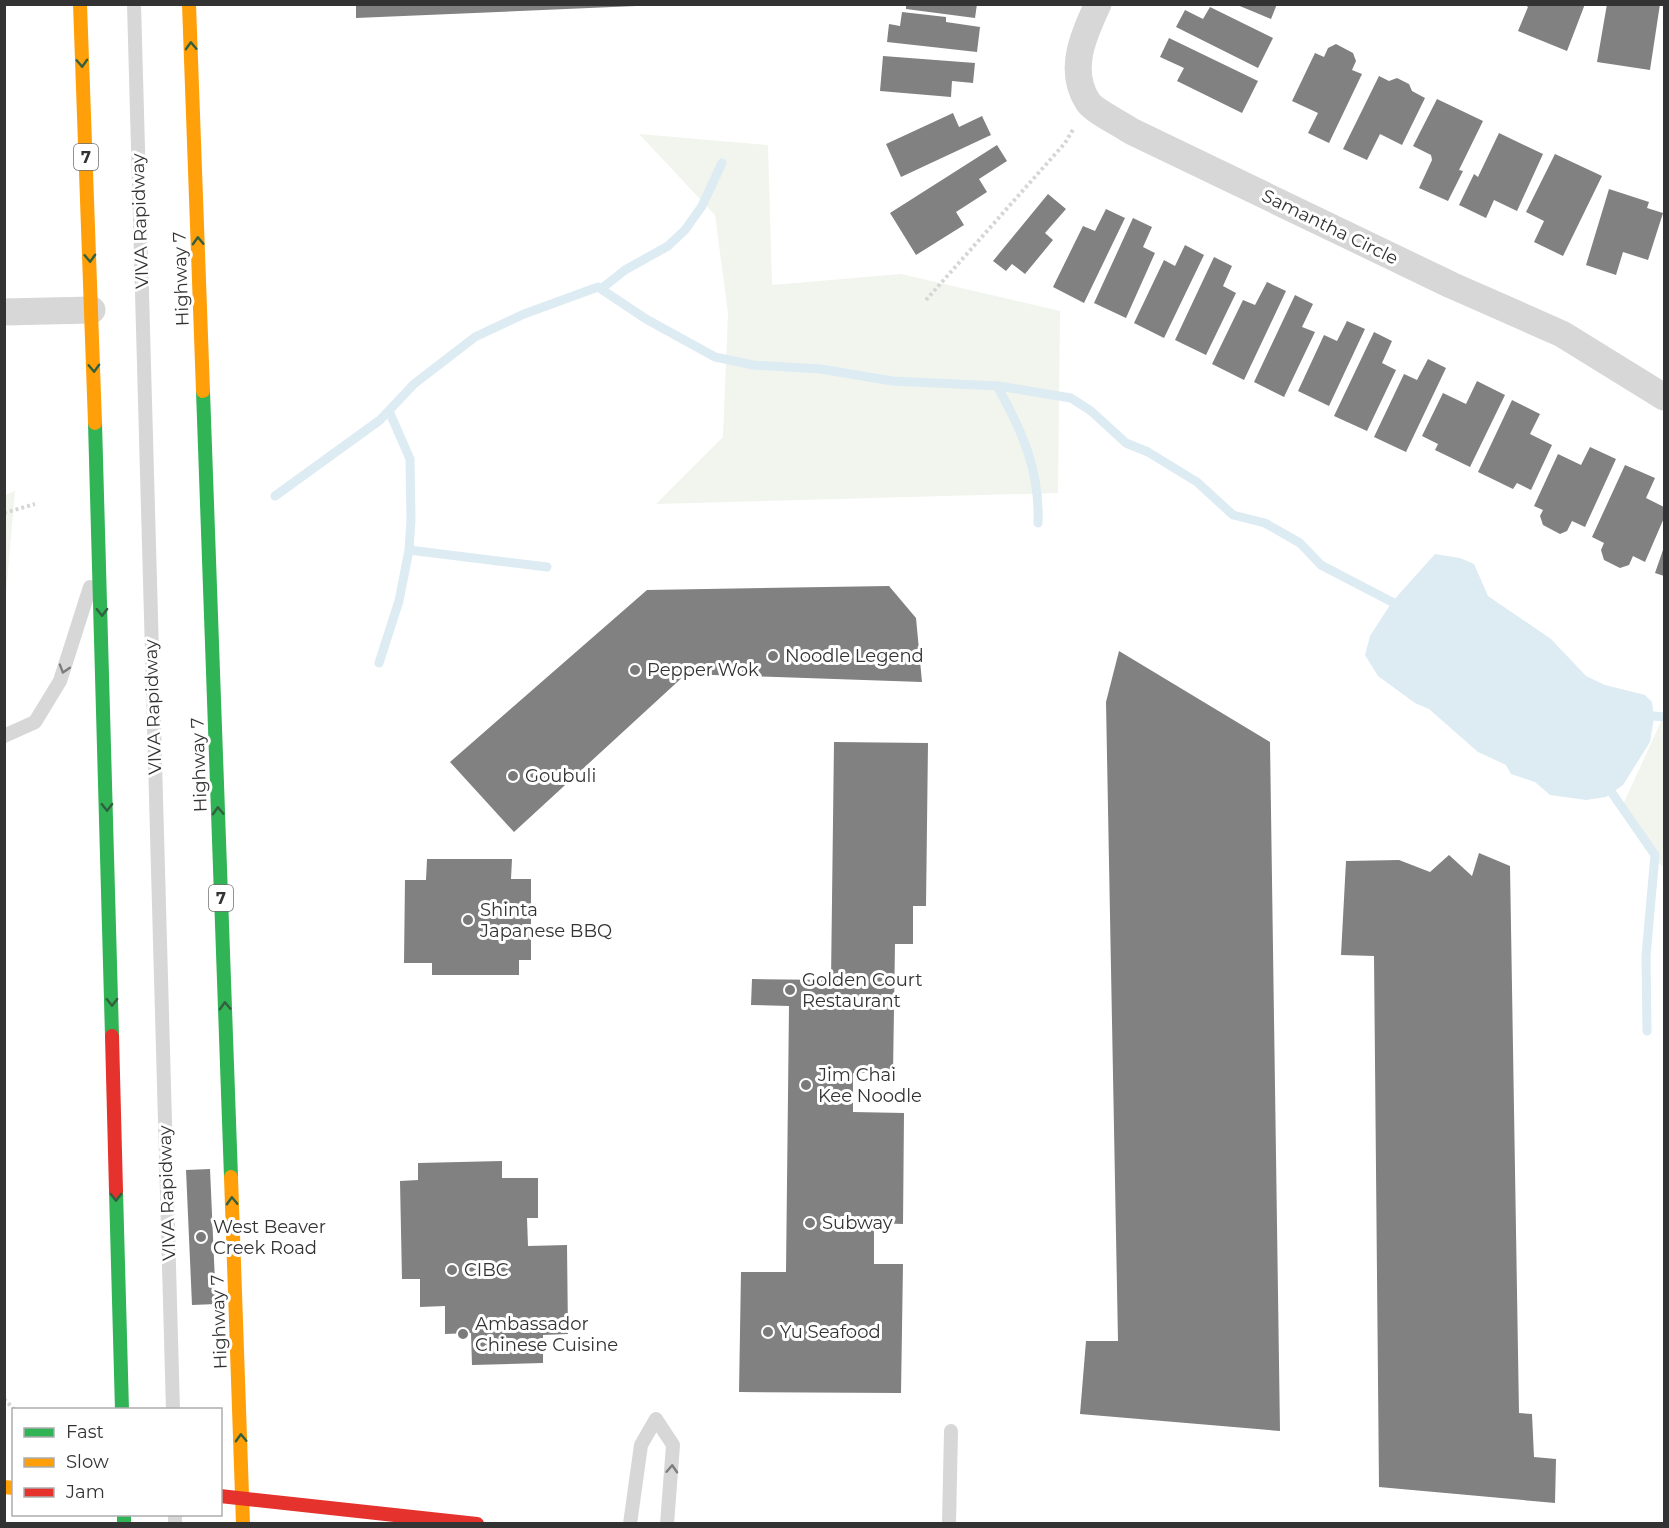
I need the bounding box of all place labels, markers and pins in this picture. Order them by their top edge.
place label: Noodle Legend [785,645,924,667]
marker: Noodle Legend [766,649,780,663]
place label: Pepper Wok [647,659,759,681]
marker: Pepper Wok [628,663,642,677]
place label: Goubuli [525,765,596,787]
marker: Goubuli [506,769,520,783]
place label: Shinta Japanese BBQ [479,899,612,942]
marker: Shinta Japanese BBQ [461,913,475,927]
place label: Golden Court Restaurant [802,969,923,1012]
marker: Golden Court Restaurant [783,983,797,997]
place label: Jim Chai Kee Noodle [817,1064,922,1107]
marker: Jim Chai Kee Noodle [799,1078,813,1092]
place label: Subway [822,1212,893,1234]
place label: West Beaver Creek Road [213,1216,326,1259]
marker: Subway [803,1216,817,1230]
marker: West Beaver Creek Road [194,1230,208,1244]
place label: CIBC [464,1259,509,1281]
marker: CIBC [445,1263,459,1277]
place label: Ambassador Chinese Cuisine [475,1313,618,1356]
place label: Yu Seafood [780,1321,881,1343]
marker: Yu Seafood [761,1325,775,1339]
marker: Ambassador Chinese Cuisine [456,1327,470,1341]

